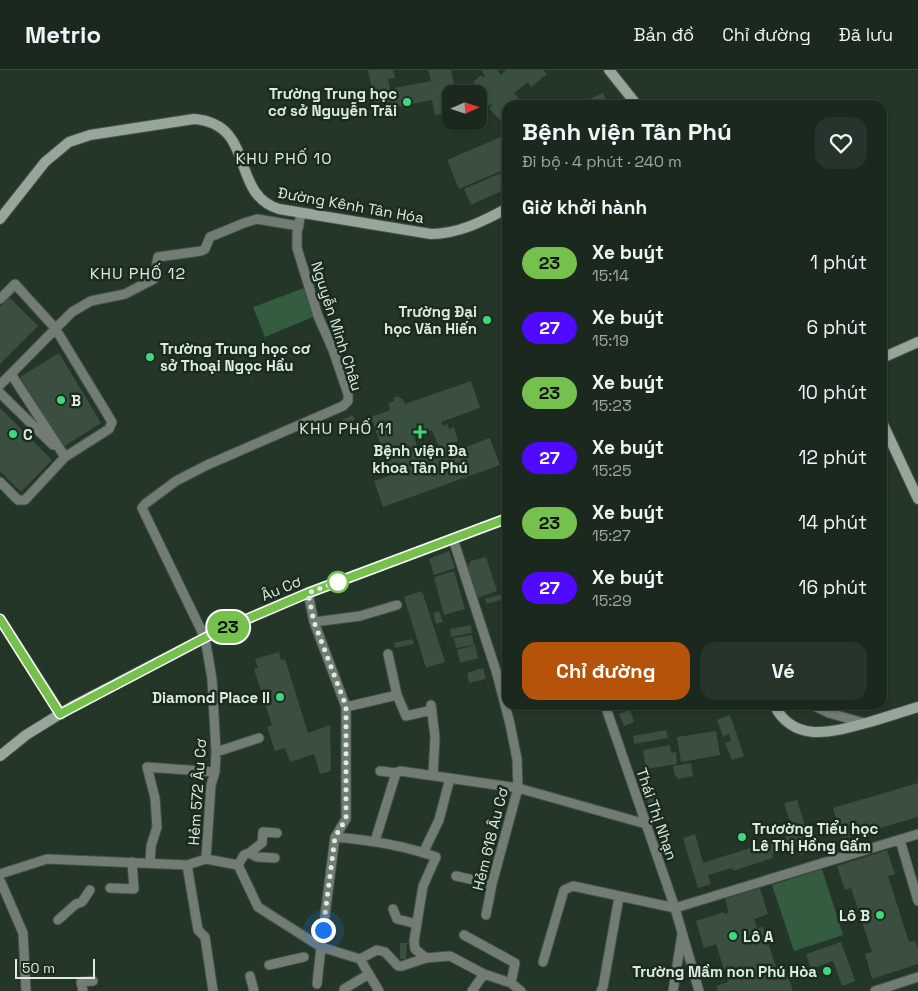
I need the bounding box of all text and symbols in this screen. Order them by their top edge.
text: Metrio [25,19,101,50]
text: Bản đồ [634,23,694,46]
text: Chỉ đường [722,23,811,46]
text: Đã lưu [839,23,893,46]
place label: Trường Trung học cơ sở Nguyễn Trãi [268,84,397,120]
north arrow [442,85,488,130]
map controls [442,85,487,130]
marker: Trường Trung học cơ sở Nguyễn Trãi [401,96,413,108]
text: Bệnh viện Tân Phú [522,116,732,147]
button: heart [815,117,867,169]
district label: KHU PHỐ 10 [236,148,332,169]
text: Đi bộ · 4 phút · 240 m [522,151,682,172]
street label: Đường Kênh Tân Hóa [276,183,426,227]
text: Giờ khởi hành [522,195,647,220]
text: Xe buýt [592,240,664,265]
text: 1 phút [810,250,867,275]
text: 23 [539,251,560,274]
street label: Nguyễn Minh Châu [307,259,367,393]
district label: KHU PHỐ 12 [90,263,186,284]
text: 15:14 [592,265,629,286]
place label: Trường Đại học Văn Hiến [384,302,477,338]
text: Xe buýt [592,305,664,330]
marker: Trường Đại học Văn Hiến [481,314,493,326]
text: 6 phút [806,315,867,340]
text: 27 [539,316,560,339]
text: 15:19 [592,330,629,351]
place label: Trường Trung học cơ sở Thoại Ngọc Hầu [160,339,311,375]
marker: Trường Trung học cơ sở Thoại Ngọc Hầu [144,351,156,363]
text: Xe buýt [592,370,664,395]
text: 10 phút [798,380,867,405]
text: 23 [539,381,560,404]
place label: B [71,391,81,410]
marker: B [55,394,67,406]
text: 15:23 [592,395,632,416]
district label: KHU PHỐ 11 [299,418,393,439]
place label: C [23,425,33,444]
marker: Bệnh viện Đa khoa Tân Phú [413,425,427,439]
marker: C [7,428,19,440]
text: Xe buýt [592,435,664,460]
place label: Bệnh viện Đa khoa Tân Phú [372,441,468,477]
text: 12 phút [799,445,867,470]
text: 27 [539,446,560,469]
text: 15:25 [592,460,632,481]
text: Xe buýt [592,500,664,525]
text: 14 phút [798,510,867,535]
text: 23 [539,511,560,534]
text: 15:27 [592,525,631,546]
text: Xe buýt [592,565,664,590]
street label: Âu Cơ [258,571,304,605]
unlabelled marker [327,571,349,593]
text: 16 phút [798,575,867,600]
text: 27 [539,576,560,599]
text: 15:29 [592,590,632,611]
line badge: 23 [206,611,250,643]
text: 23 [217,615,239,638]
button: Chỉ đường [522,642,690,700]
button: Vé [700,642,867,700]
place label: Diamond Place II [152,688,270,707]
marker: Diamond Place II [274,691,286,703]
street label: Hẻm 572 Âu Cơ [184,738,210,846]
street label: Thái Thị Nhạn [632,765,682,863]
street label: Hẻm 618 Âu Cơ [468,785,512,892]
place label: Trươờng Tiểu học Lê Thị Hồng Gấm [752,819,878,855]
marker: Trươờng Tiểu học Lê Thị Hồng Gấm [736,831,748,843]
place label: Lô B [839,906,870,925]
marker: Lô B [874,909,886,921]
your location [311,918,336,943]
place label: Lô A [743,927,774,946]
marker: Lô A [727,930,739,942]
scale bar [15,956,95,979]
text: 50 m [22,959,55,977]
place label: Trường Mầm non Phú Hòa [632,962,817,981]
marker: Trường Mầm non Phú Hòa [821,965,833,977]

